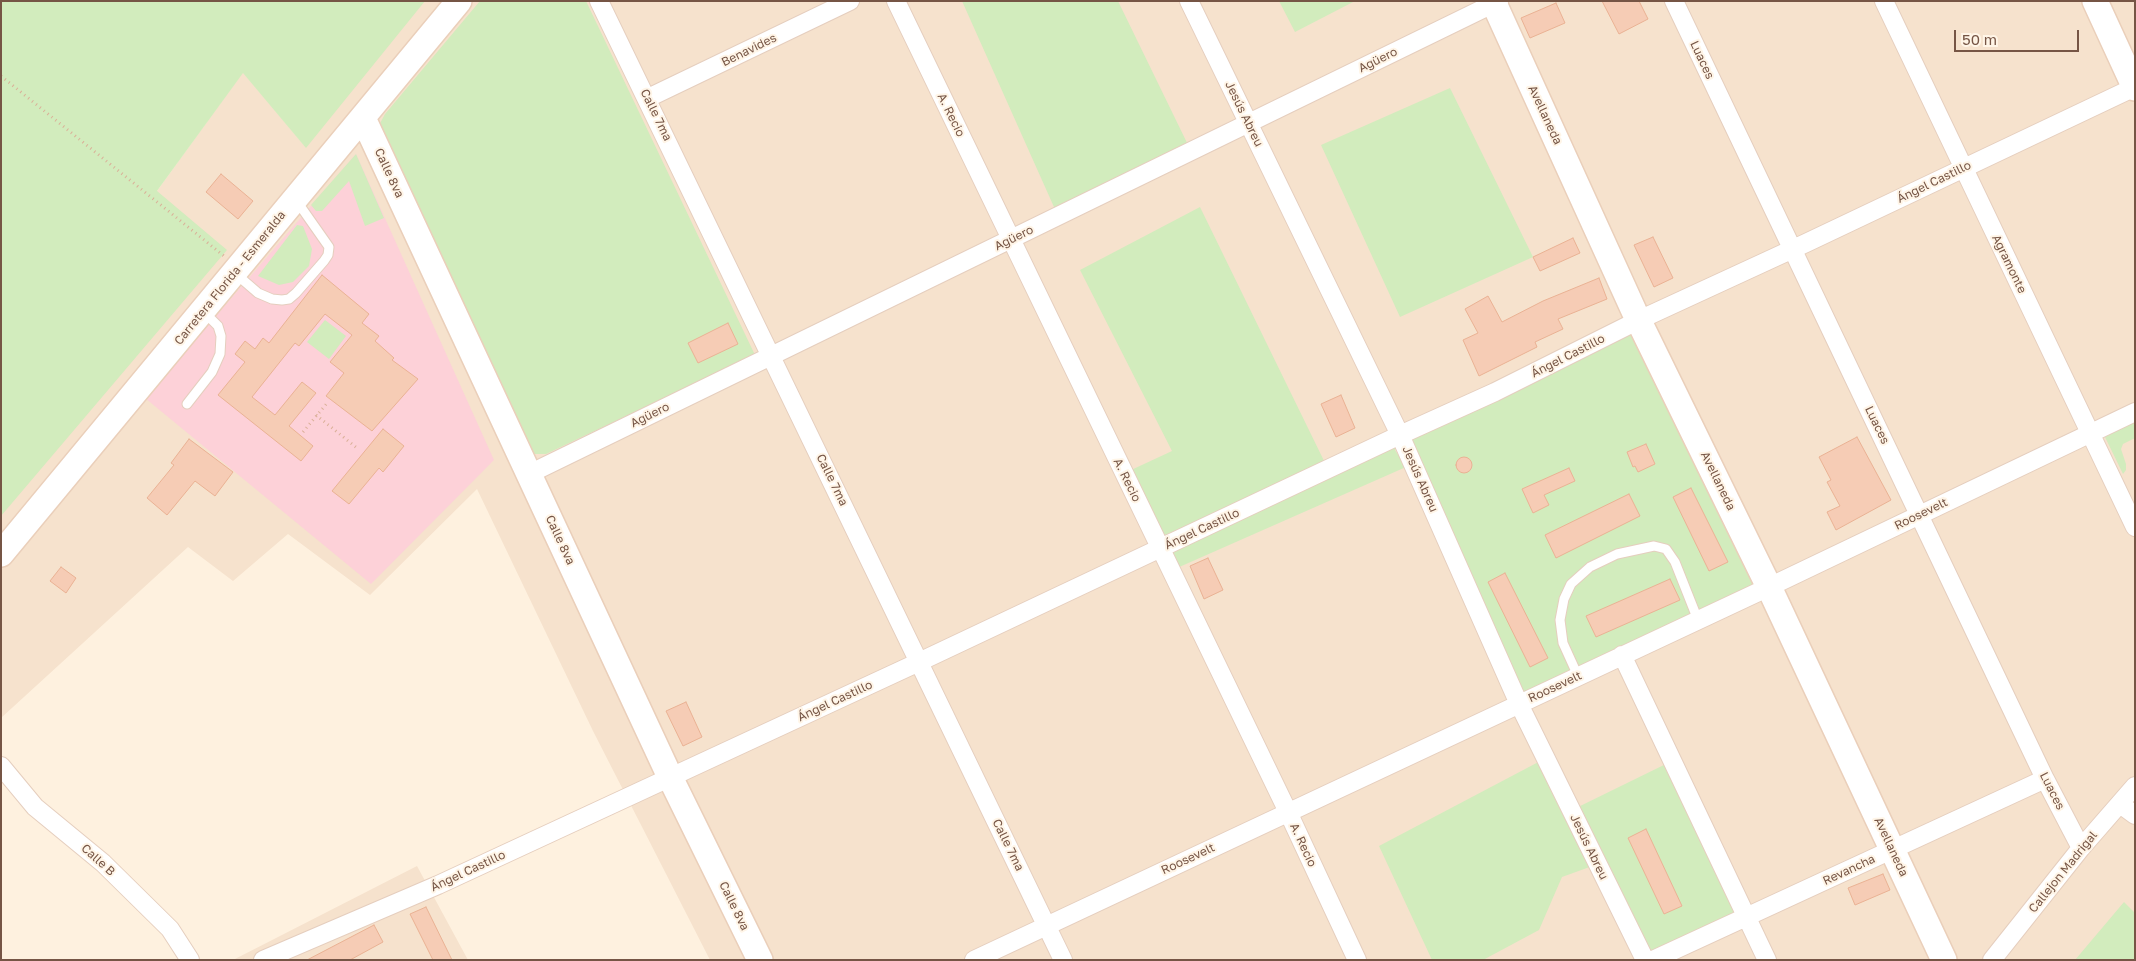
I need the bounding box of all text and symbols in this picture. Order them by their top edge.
scale bar [1956,20,2081,52]
street label: Benavides [719,30,779,70]
text: 50 m [1962,30,1997,48]
street label: Luaces [1687,39,1717,81]
street label: Agüero [1356,44,1400,76]
street label: Jesús Abreu [1222,79,1266,149]
street label: Avellaneda [1525,83,1565,147]
street label: Calle 7ma [637,87,675,143]
street label: A. Recio [934,91,968,139]
street label: Calle 8va [371,146,407,200]
street label: Ángel Castillo [1895,158,1973,206]
street label: Carretera Florida - Esmeralda [171,208,289,348]
street label: Agüero [992,222,1036,254]
street label: Agramonte [1989,232,2029,296]
street label: Ángel Castillo [1529,331,1607,381]
street label: Agüero [628,399,672,431]
street label: Luaces [1862,404,1892,446]
street label: Jesús Abreu [1399,444,1441,514]
street label: Avellaneda [1698,449,1738,513]
street label: Calle 7ma [813,452,851,508]
street label: A. Recio [1110,456,1144,504]
street label: Roosevelt [1892,495,1950,533]
street label: Ángel Castillo [1162,505,1242,553]
street label: Calle 8va [542,513,578,567]
street label: Roosevelt [1526,668,1584,706]
street label: Ángel Castillo [795,677,875,725]
street label: Luaces [2036,770,2068,812]
street label: Jesús Abreu [1567,812,1611,882]
street label: Avellaneda [1871,815,1911,879]
street label: Calle 7ma [989,817,1027,873]
street label: A. Recio [1287,821,1319,869]
street label: Callejon Madrigal [2026,828,2100,916]
street label: Roosevelt [1159,840,1217,878]
street label: Calle B [78,841,118,879]
street label: Ángel Castillo [428,847,508,895]
street label: Revancha [1821,852,1877,888]
street label: Calle 8va [716,879,752,933]

